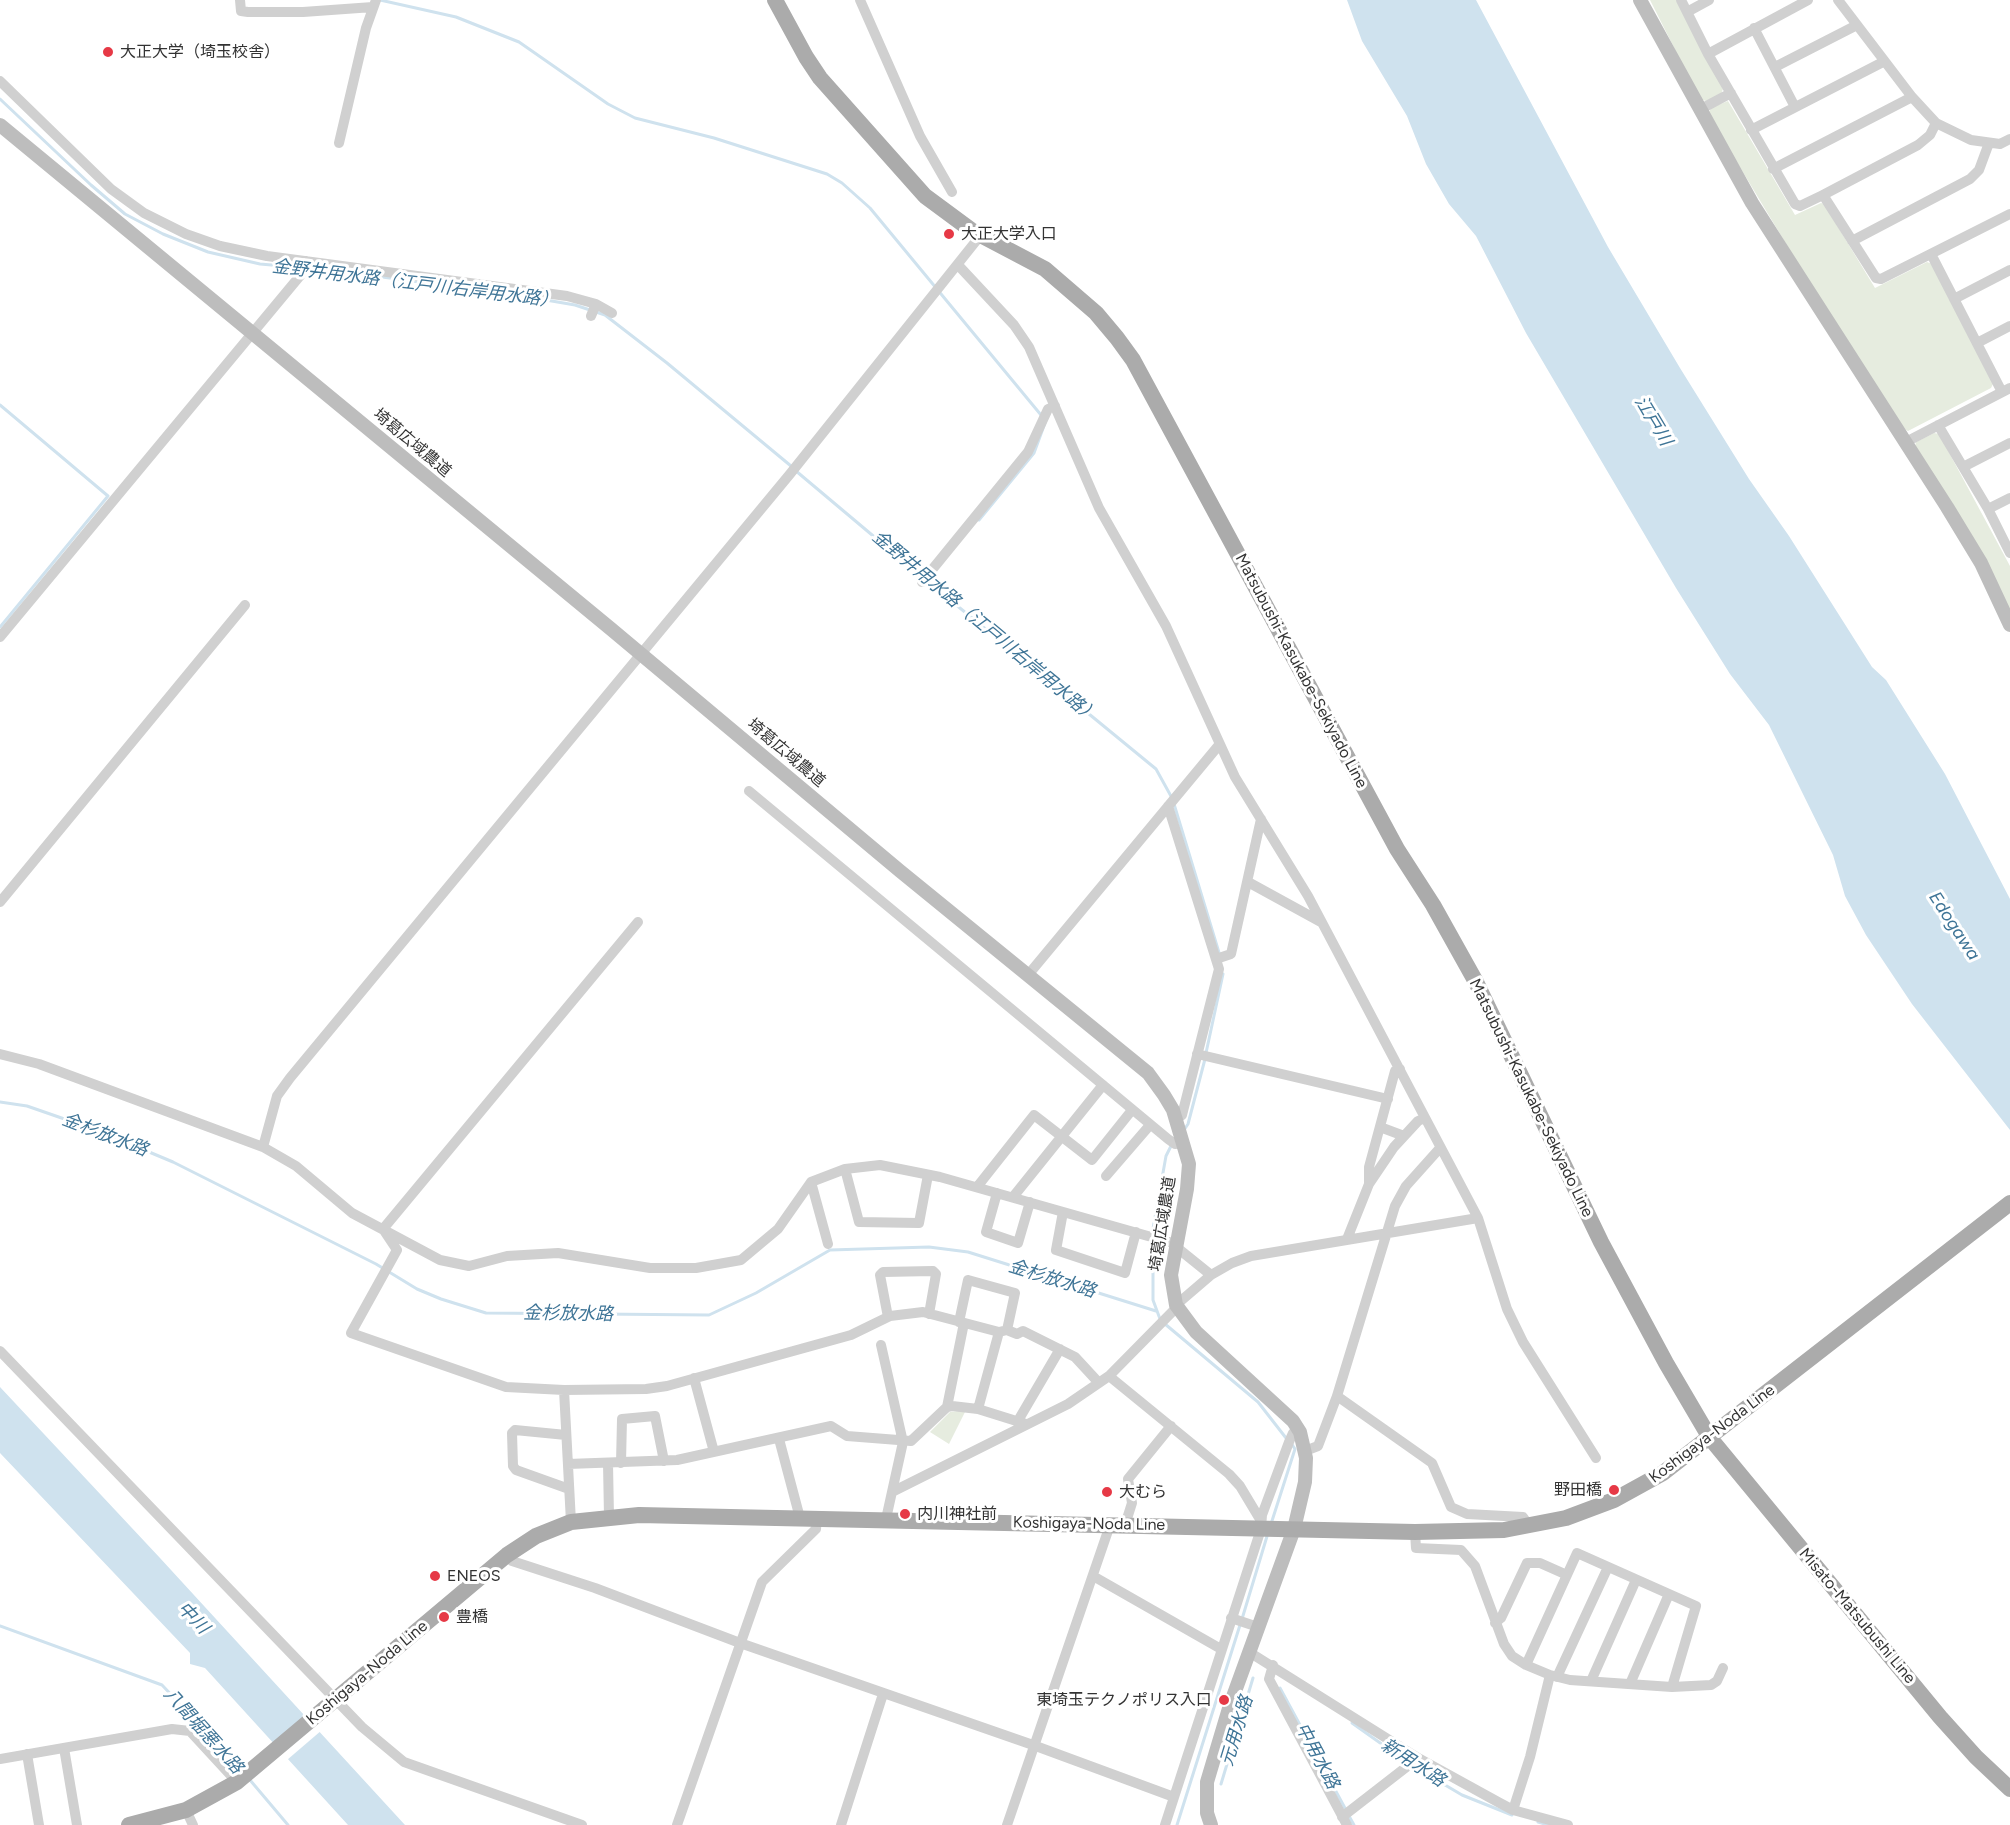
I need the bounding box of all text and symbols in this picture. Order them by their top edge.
place label: 大正大学（埼玉校舎） [120,42,280,62]
marker: 大正大学（埼玉校舎） [101,45,115,59]
place label: 大正大学入口 [961,224,1057,244]
marker: 大正大学入口 [942,227,956,241]
water label: 金野井用水路（江戸川右岸用水路） [271,256,559,312]
water label: 江戸川 [1630,392,1676,450]
street label: 埼葛広域農道 [369,405,455,481]
water label: 金野井用水路（江戸川右岸用水路） [868,526,1102,728]
street label: Matsubushi-Kasukabe-Sekiyado Line [1231,551,1371,791]
street label: 埼葛広域農道 [743,715,829,791]
water label: Edogawa [1924,888,1984,964]
street label: Matsubushi-Kasukabe-Sekiyado Line [1465,976,1597,1220]
water label: 金杉放水路 [59,1109,151,1161]
street label: 埼葛広域農道 [1146,1175,1180,1273]
water label: 金杉放水路 [1006,1256,1098,1302]
water label: 金杉放水路 [523,1302,613,1326]
street label: Koshigaya-Noda Line [1645,1380,1779,1488]
place label: 野田橋 [1554,1480,1602,1500]
place label: 大むら [1119,1482,1167,1502]
marker: 野田橋 [1607,1483,1621,1497]
marker: 大むら [1100,1485,1114,1499]
place label: 内川神社前 [917,1504,997,1524]
marker: 内川神社前 [898,1507,912,1521]
street label: Koshigaya-Noda Line [1013,1513,1165,1535]
street label: Misato-Matsubushi Line [1795,1544,1919,1688]
place label: ENEOS [447,1566,501,1586]
marker: ENEOS [428,1569,442,1583]
water label: 中川 [173,1598,213,1638]
place label: 豊橋 [456,1607,488,1627]
marker: 豊橋 [437,1610,451,1624]
street label: Koshigaya-Noda Line [302,1617,432,1729]
water label: 八間堀悪水路 [159,1684,247,1778]
place label: 東埼玉テクノポリス入口 [1036,1690,1212,1710]
water label: 元用水路 [1216,1693,1258,1769]
marker: 東埼玉テクノポリス入口 [1217,1693,1231,1707]
water label: 中用水路 [1291,1719,1343,1793]
water label: 新用水路 [1377,1734,1449,1792]

